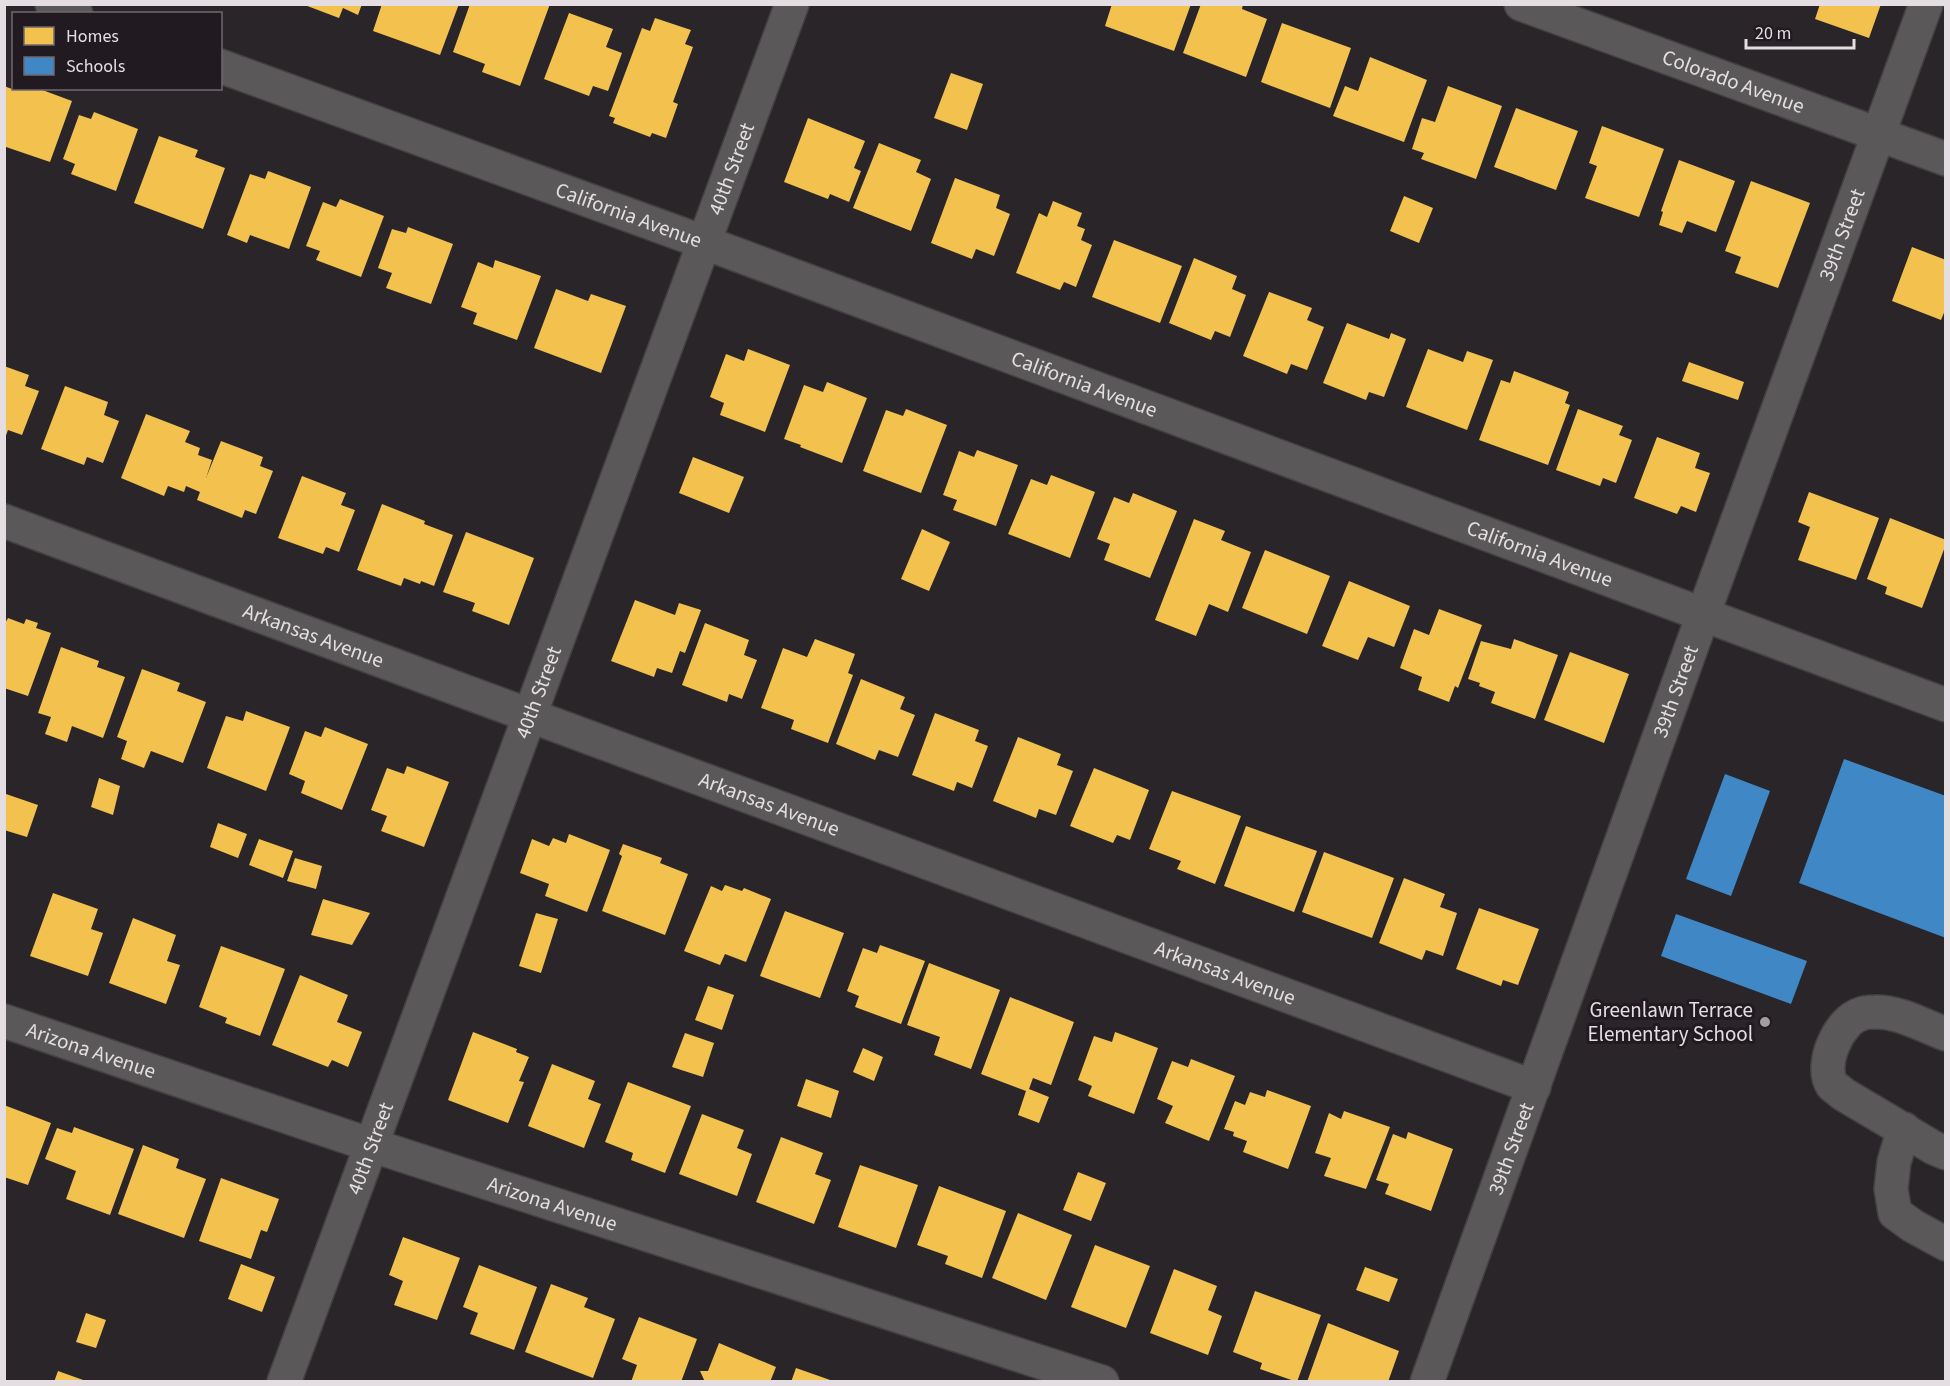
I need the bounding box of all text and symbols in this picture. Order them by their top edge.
legend [12,12,222,90]
scale bar [1746,12,1854,50]
text: 20 m [1755,21,1791,46]
text: Homes [66,24,119,49]
street label: Colorado Avenue [1658,42,1809,121]
text: Schools [66,54,125,79]
street label: 40th Street [701,118,762,219]
street label: California Avenue [551,174,706,255]
street label: 39th Street [1811,184,1872,285]
street label: California Avenue [1007,343,1162,425]
street label: California Avenue [1462,513,1617,595]
street label: Arkansas Avenue [239,596,388,675]
street label: 39th Street [1645,641,1706,742]
street label: 40th Street [508,642,569,743]
street label: Arkansas Avenue [695,764,844,844]
street label: Arkansas Avenue [1150,933,1300,1013]
place label: Greenlawn Terrace Elementary School [1587,995,1753,1049]
street label: Arizona Avenue [22,1015,160,1086]
marker: Greenlawn Terrace Elementary School [1758,1015,1772,1029]
street label: 40th Street [339,1098,401,1199]
street label: 39th Street [1481,1098,1541,1199]
street label: Arizona Avenue [483,1169,621,1239]

